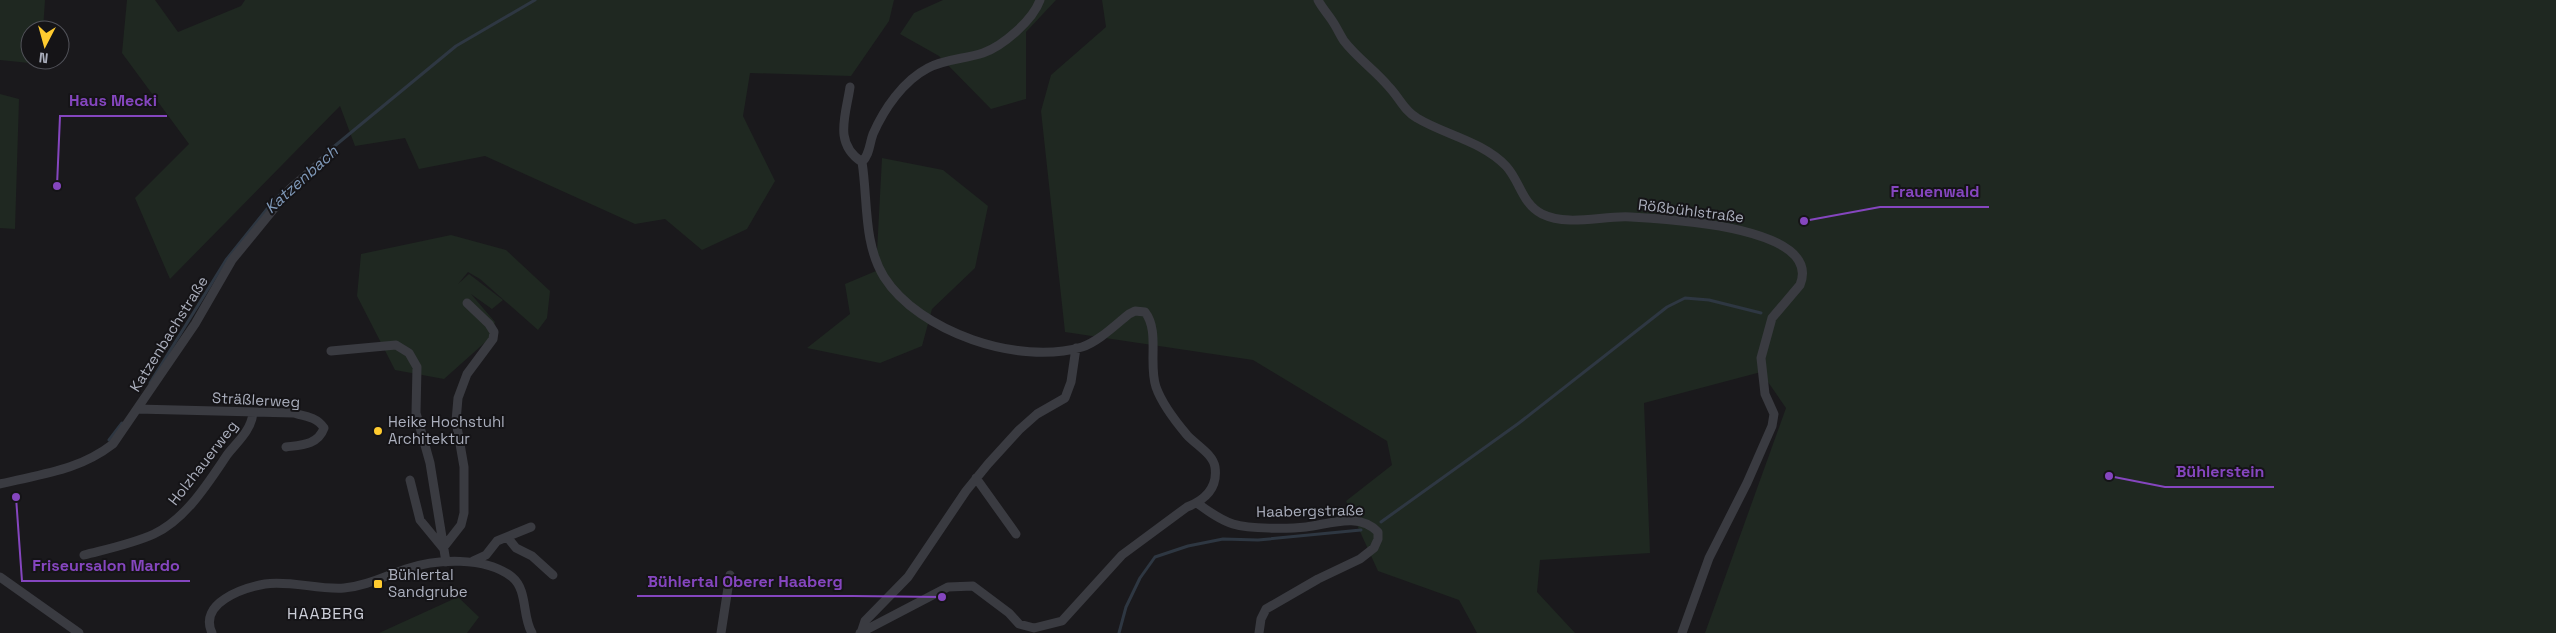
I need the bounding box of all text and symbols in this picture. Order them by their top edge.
north arrow [20,20,70,70]
text: N [38,48,49,67]
callout: Haus Mecki [60,85,167,116]
text: Haus Mecki [69,90,157,111]
water label: Katzenbach [260,140,343,218]
callout: Frauenwald [1880,176,1989,207]
text: Frauenwald [1891,181,1979,202]
street label: Rößbühlstraße [1637,195,1745,226]
street label: Katzenbachstraße [125,272,212,395]
street label: Sträßlerweg [212,388,301,411]
place label: Heike Hochstuhl Architektur [388,412,505,448]
street label: Holzhauerweg [164,417,242,509]
marker: Heike Hochstuhl Architektur [372,425,384,437]
callout: Bühlerstein [2165,456,2274,487]
text: Bühlerstein [2176,461,2264,482]
street label: Haabergstraße [1256,500,1364,521]
callout: Friseursalon Mardo [22,550,190,581]
text: Friseursalon Mardo [32,555,180,576]
place label: Bühlertal Sandgrube [388,565,468,601]
callout: Bühlertal Oberer Haaberg [637,565,853,596]
text: Bühlertal Oberer Haaberg [647,571,843,592]
marker: Bühlertal Sandgrube [372,578,384,590]
district label: HAABERG [287,603,365,624]

